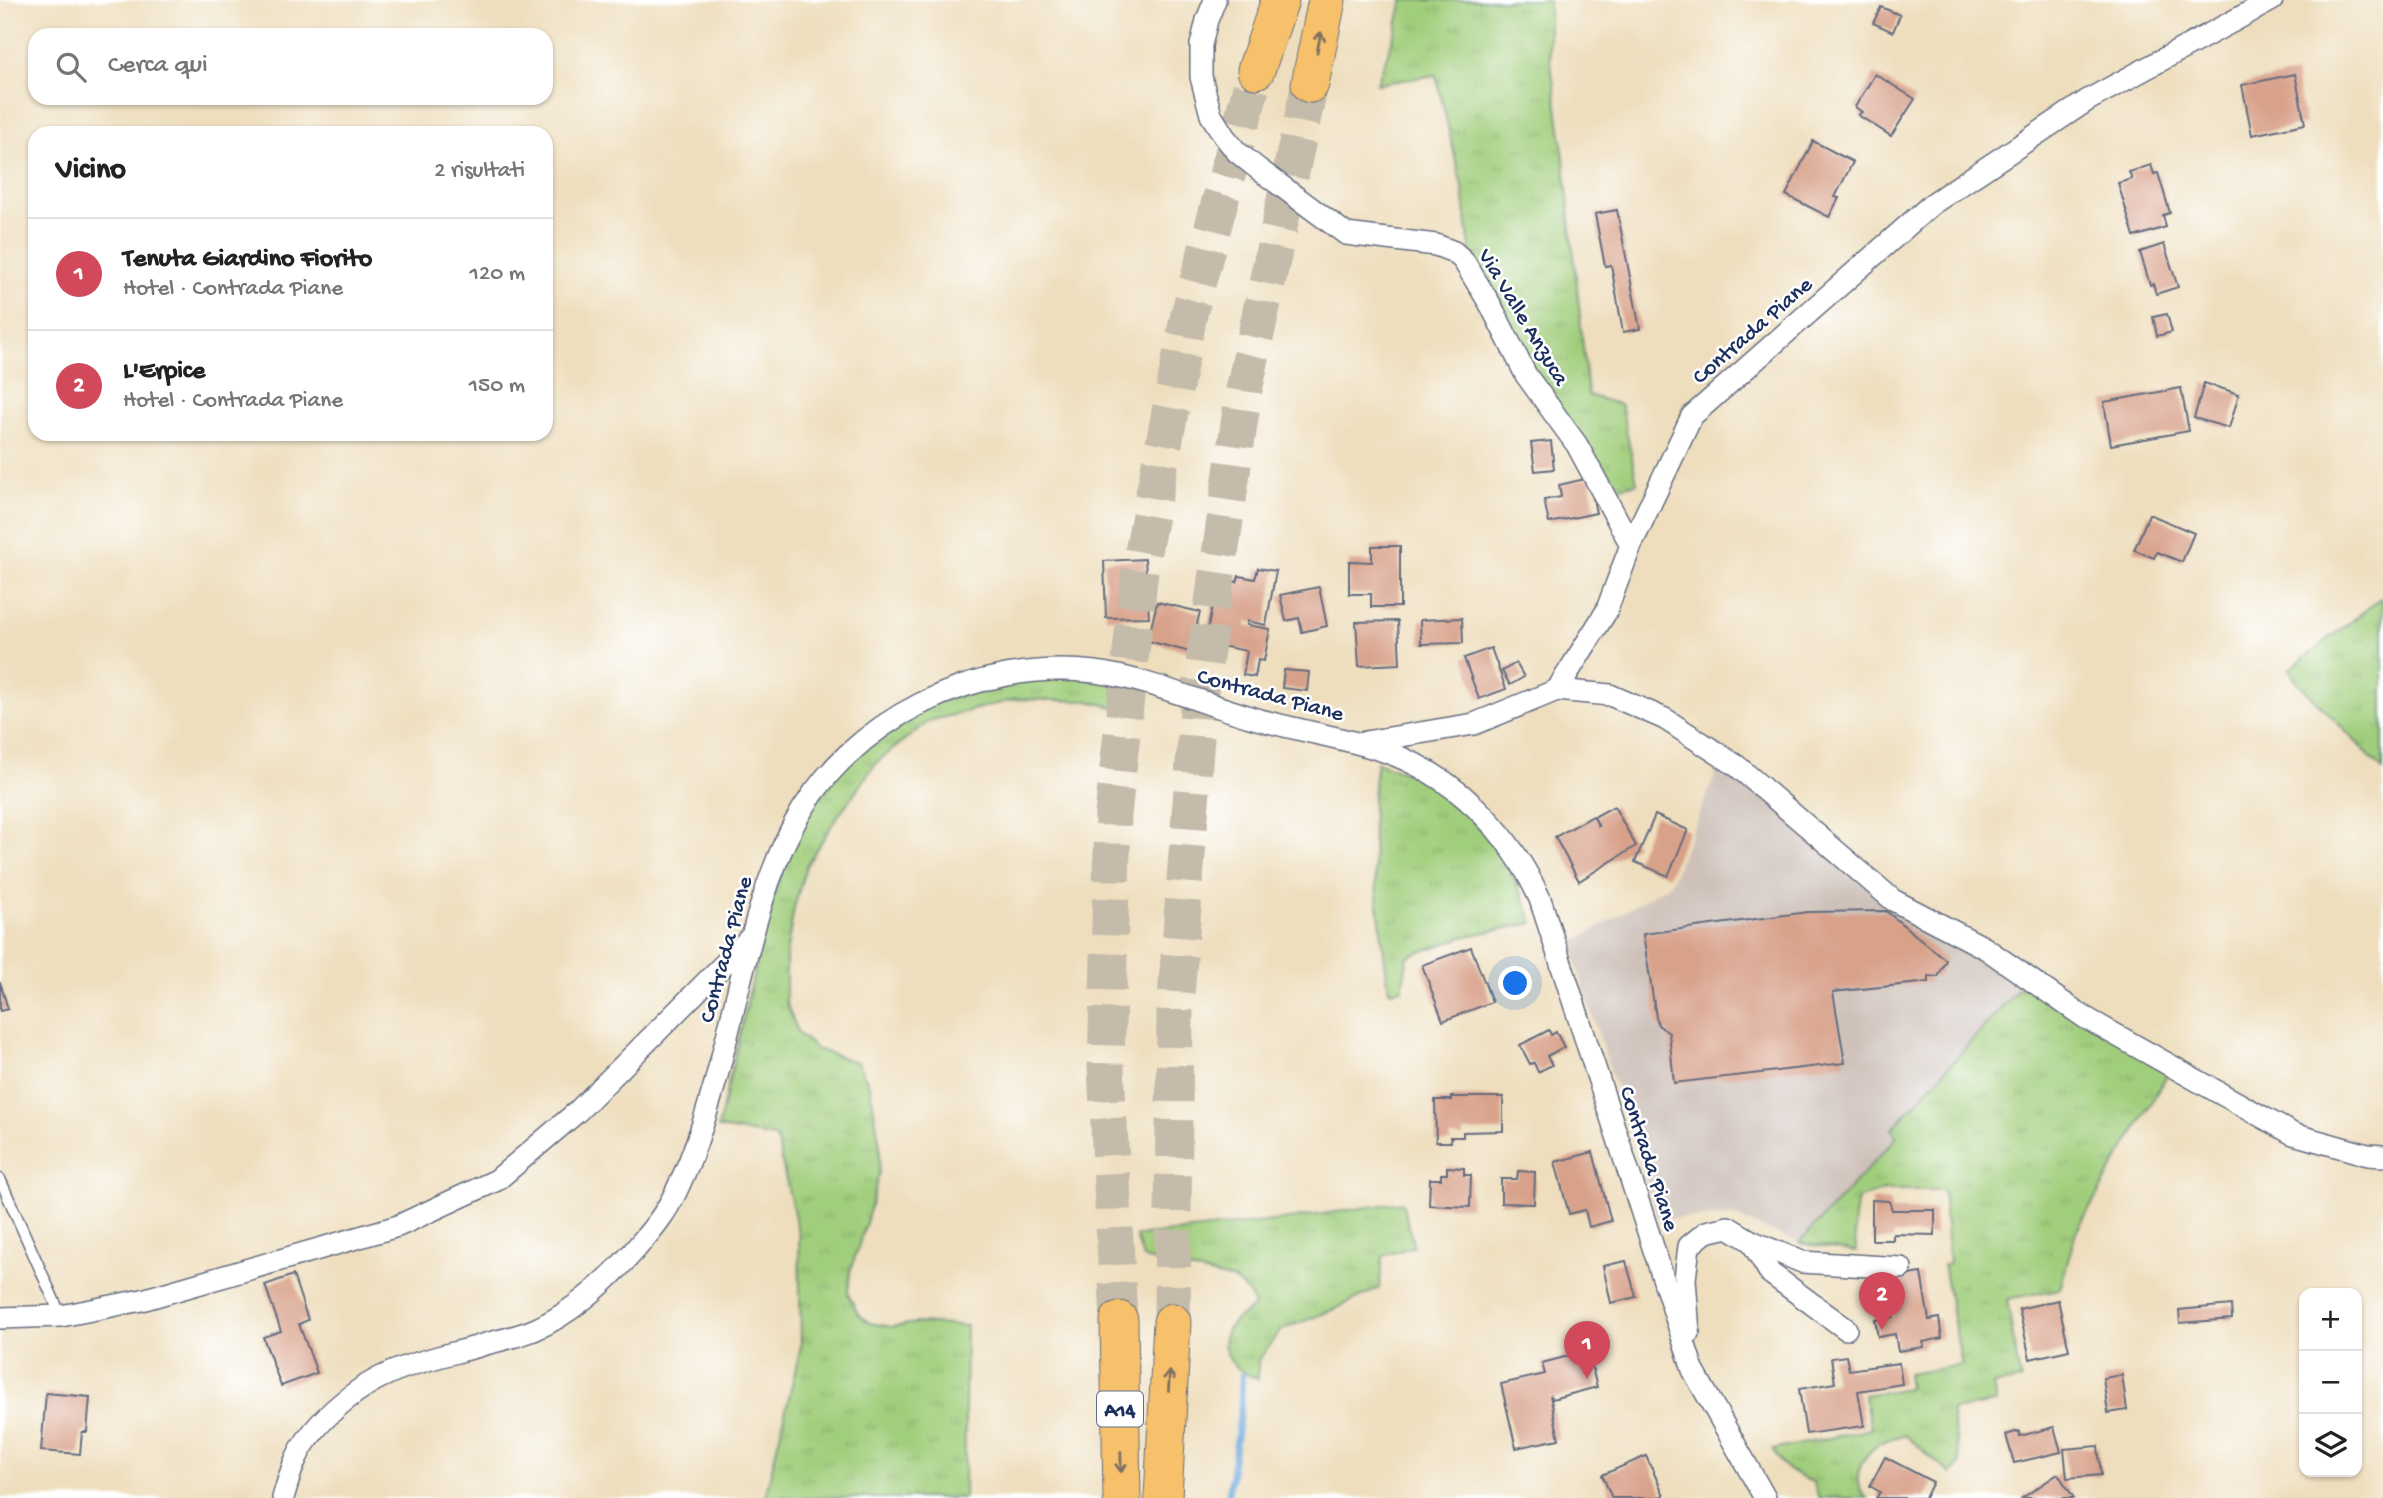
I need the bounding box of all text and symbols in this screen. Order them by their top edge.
search box [28,28,553,105]
one-way arrow [1312,31,1326,54]
icon: search [52,48,90,86]
text: Cerca qui [108,51,208,82]
text: Vicino [56,154,126,189]
text: 2 risultati [434,158,525,185]
street label: Via Valle Anzuca [1470,244,1574,392]
text: Tenuta Giardino Fiorito [123,245,372,276]
text: 1 [74,261,84,288]
text: 120 m [470,261,525,288]
street label: Contrada Piane [1688,271,1820,391]
text: Hotel · Contrada Piane [123,276,343,303]
text: L'Erpice [123,357,205,388]
text: 2 [73,373,85,400]
text: 150 m [469,373,525,400]
text: Hotel · Contrada Piane [123,388,343,415]
street label: Contrada Piane [1194,664,1347,729]
street label: Contrada Piane [695,873,760,1026]
your location [1498,966,1532,1000]
street label: Contrada Piane [1612,1083,1684,1236]
pin: 2 [1859,1272,1905,1330]
map controls [2299,1288,2362,1477]
button: + [2299,1288,2362,1351]
pin: 1 [1564,1321,1610,1379]
button: − [2299,1351,2362,1414]
one-way arrow [1163,1370,1176,1393]
road number: A14 [1097,1392,1143,1426]
button: layers [2299,1414,2362,1477]
one-way arrow [1114,1450,1128,1473]

